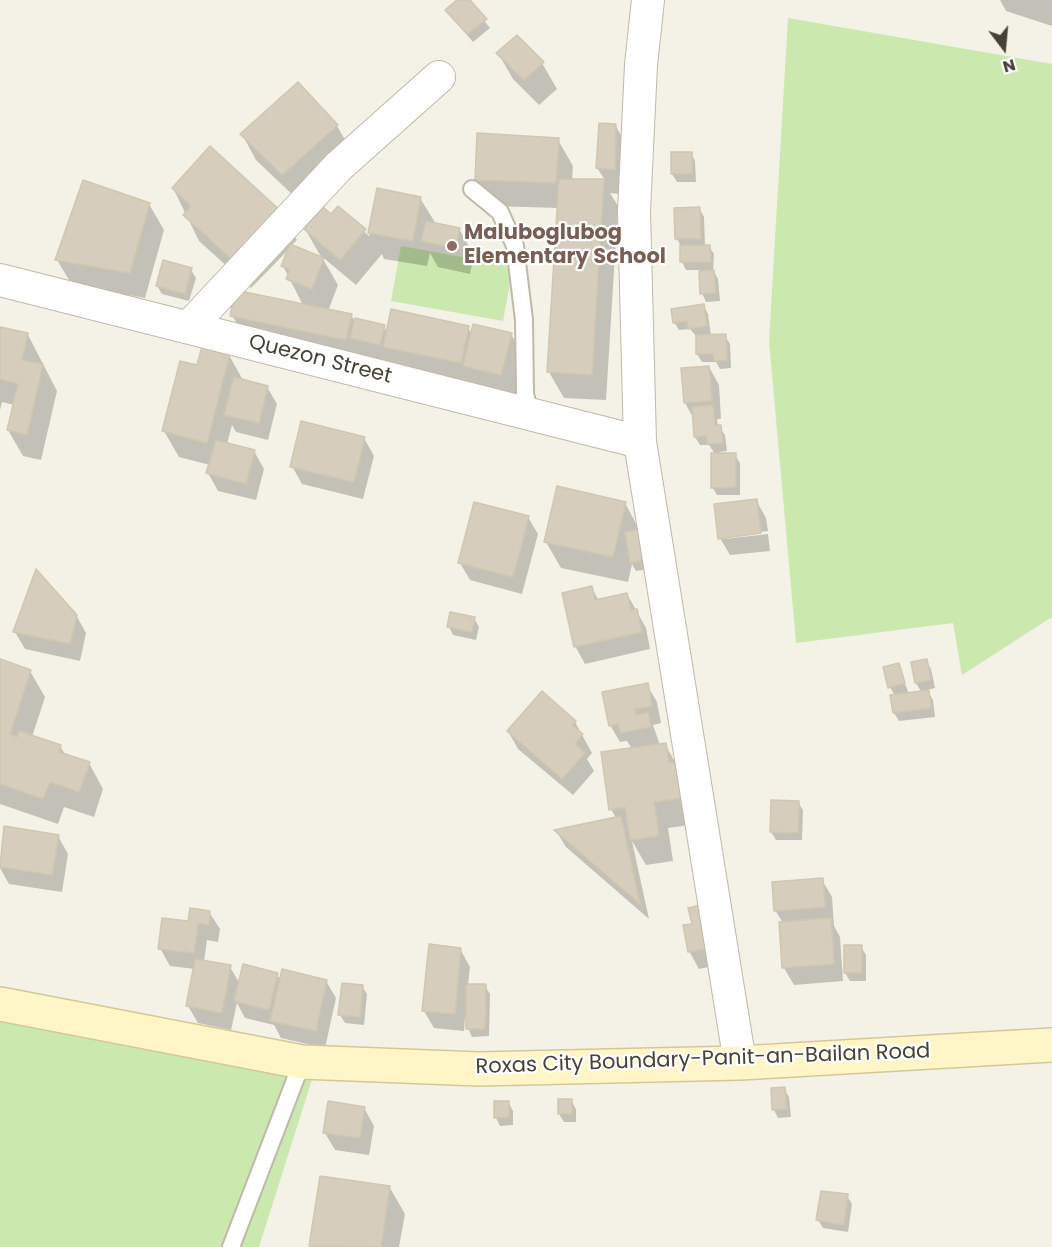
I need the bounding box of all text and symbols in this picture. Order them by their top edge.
north arrow [974,18,1034,78]
text: N [1000,53,1018,78]
place label: Maluboglubog Elementary School [464,221,666,271]
marker: Maluboglubog Elementary School [445,239,459,253]
street label: Quezon Street [246,330,394,390]
street label: Roxas City Boundary-Panit-an-Bailan Road [475,1039,931,1081]

